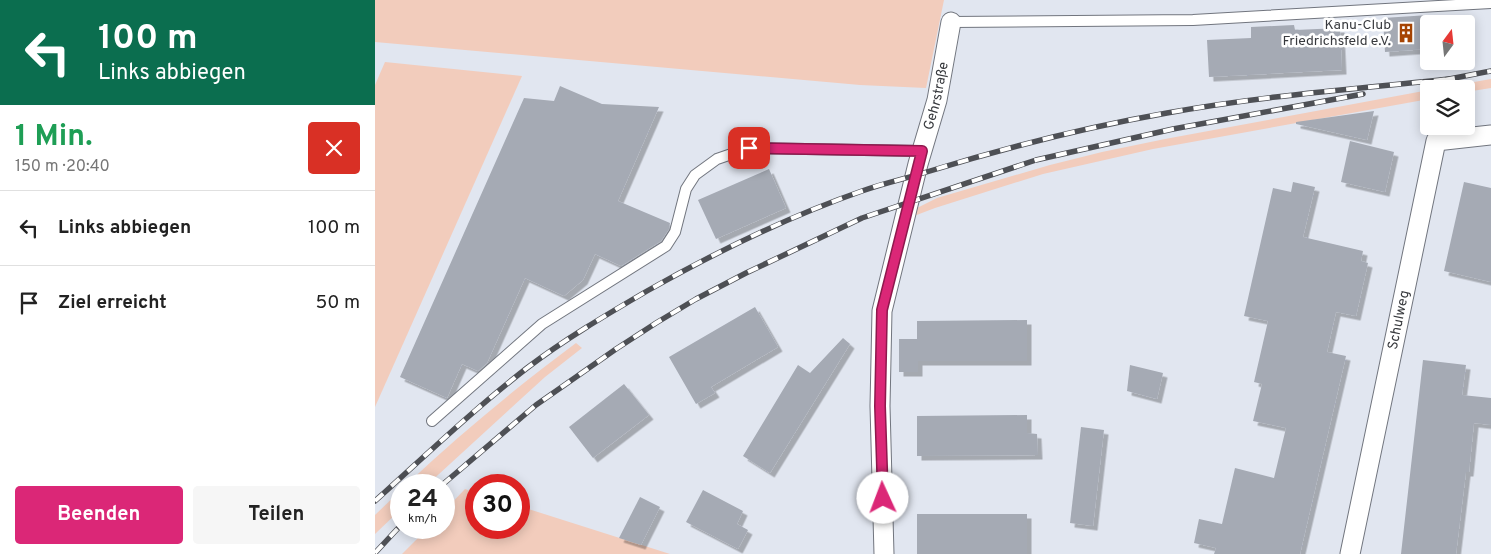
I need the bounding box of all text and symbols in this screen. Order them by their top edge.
north arrow [1420,15,1475,70]
map controls [1420,15,1475,135]
text: 100 m [98,17,198,61]
place label: Kanu-Club Friedrichsfeld e.V. [1282,17,1391,50]
icon: left [15,20,80,85]
building icon: Kanu-Club Friedrichsfeld e.V. [1395,22,1417,44]
text: Links abbiegen [98,60,246,87]
street label: Gehrstraße [920,60,952,132]
button: layers [1420,80,1475,135]
text: 1 Min. [15,119,93,156]
button: close [308,122,360,174]
pin [728,127,770,169]
icon: arrive [735,134,763,162]
text: 150 m · 20:40 [15,157,110,177]
icon: left [15,214,43,242]
text: Links abbiegen [58,216,191,240]
text: 100 m [308,216,360,240]
icon: arrive [15,289,43,317]
street label: Schulweg [1384,289,1413,351]
text: Ziel erreicht [58,291,167,315]
text: 50 m [315,291,360,315]
position arrow [856,471,908,523]
speed limit sign: 30 [465,474,530,539]
text: 24 [407,484,438,516]
button: Beenden [15,486,183,544]
button: Teilen [193,486,360,544]
text: km/h [408,511,437,527]

